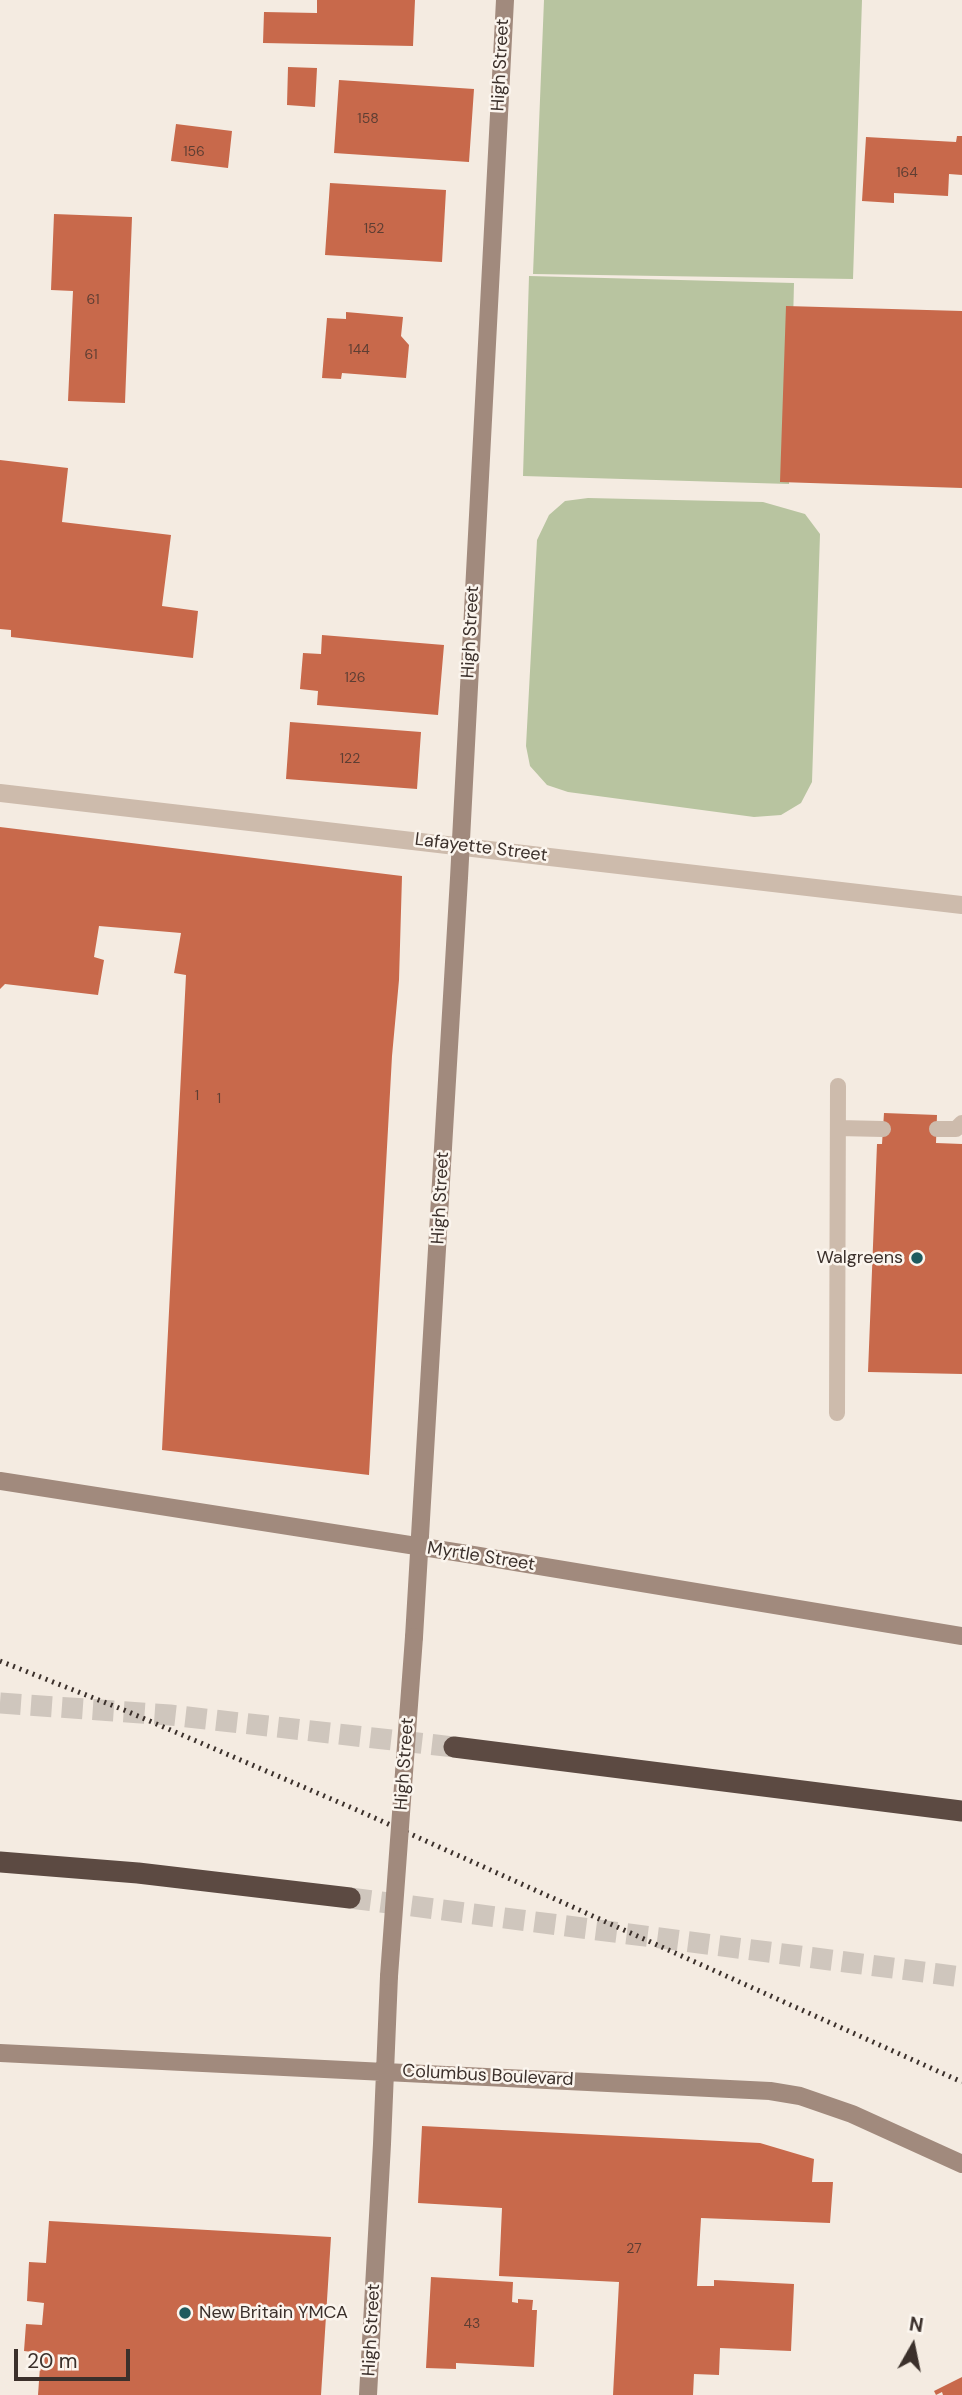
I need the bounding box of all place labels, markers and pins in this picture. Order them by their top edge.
place label: Walgreens [816,1247,903,1269]
marker: Walgreens [909,1250,925,1266]
place label: New Britain YMCA [199,2302,348,2324]
marker: New Britain YMCA [177,2305,193,2321]

